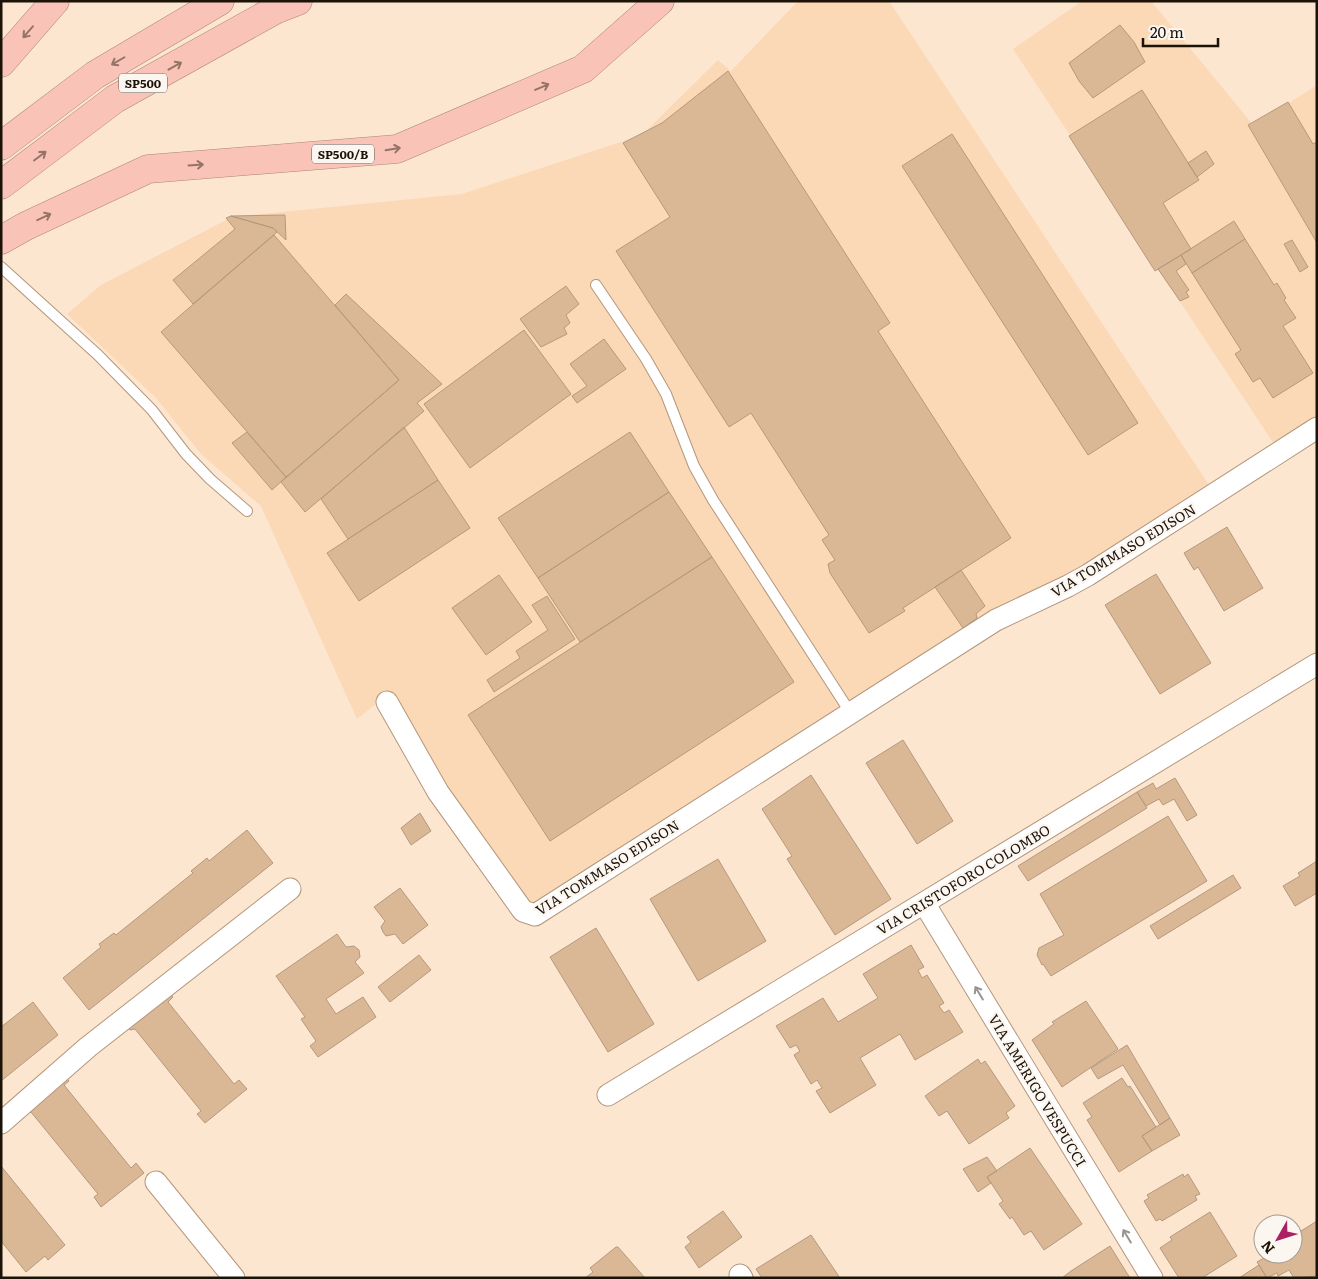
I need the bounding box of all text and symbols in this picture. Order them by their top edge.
scale bar [1143,15,1218,47]
text: 20 m [1150,20,1184,43]
one-way arrow [23,25,34,38]
one-way arrow [111,57,125,67]
one-way arrow [167,61,182,70]
road number: SP500 [119,74,167,92]
one-way arrow [534,81,549,91]
road number: SP500/B [312,144,374,164]
one-way arrow [384,144,400,154]
one-way arrow [33,151,47,161]
one-way arrow [188,161,204,170]
one-way arrow [36,212,51,221]
street label: VIA TOMMASO EDISON [1047,499,1199,601]
street label: VIA TOMMASO EDISON [531,815,683,919]
street label: VIA CRISTOFORO COLOMBO [872,819,1054,939]
one-way arrow [973,986,983,1000]
street label: VIA AMERIGO VESPUCCI [984,1010,1092,1170]
north arrow [1253,1214,1303,1264]
one-way arrow [1121,1230,1131,1244]
text: N [1255,1237,1279,1259]

